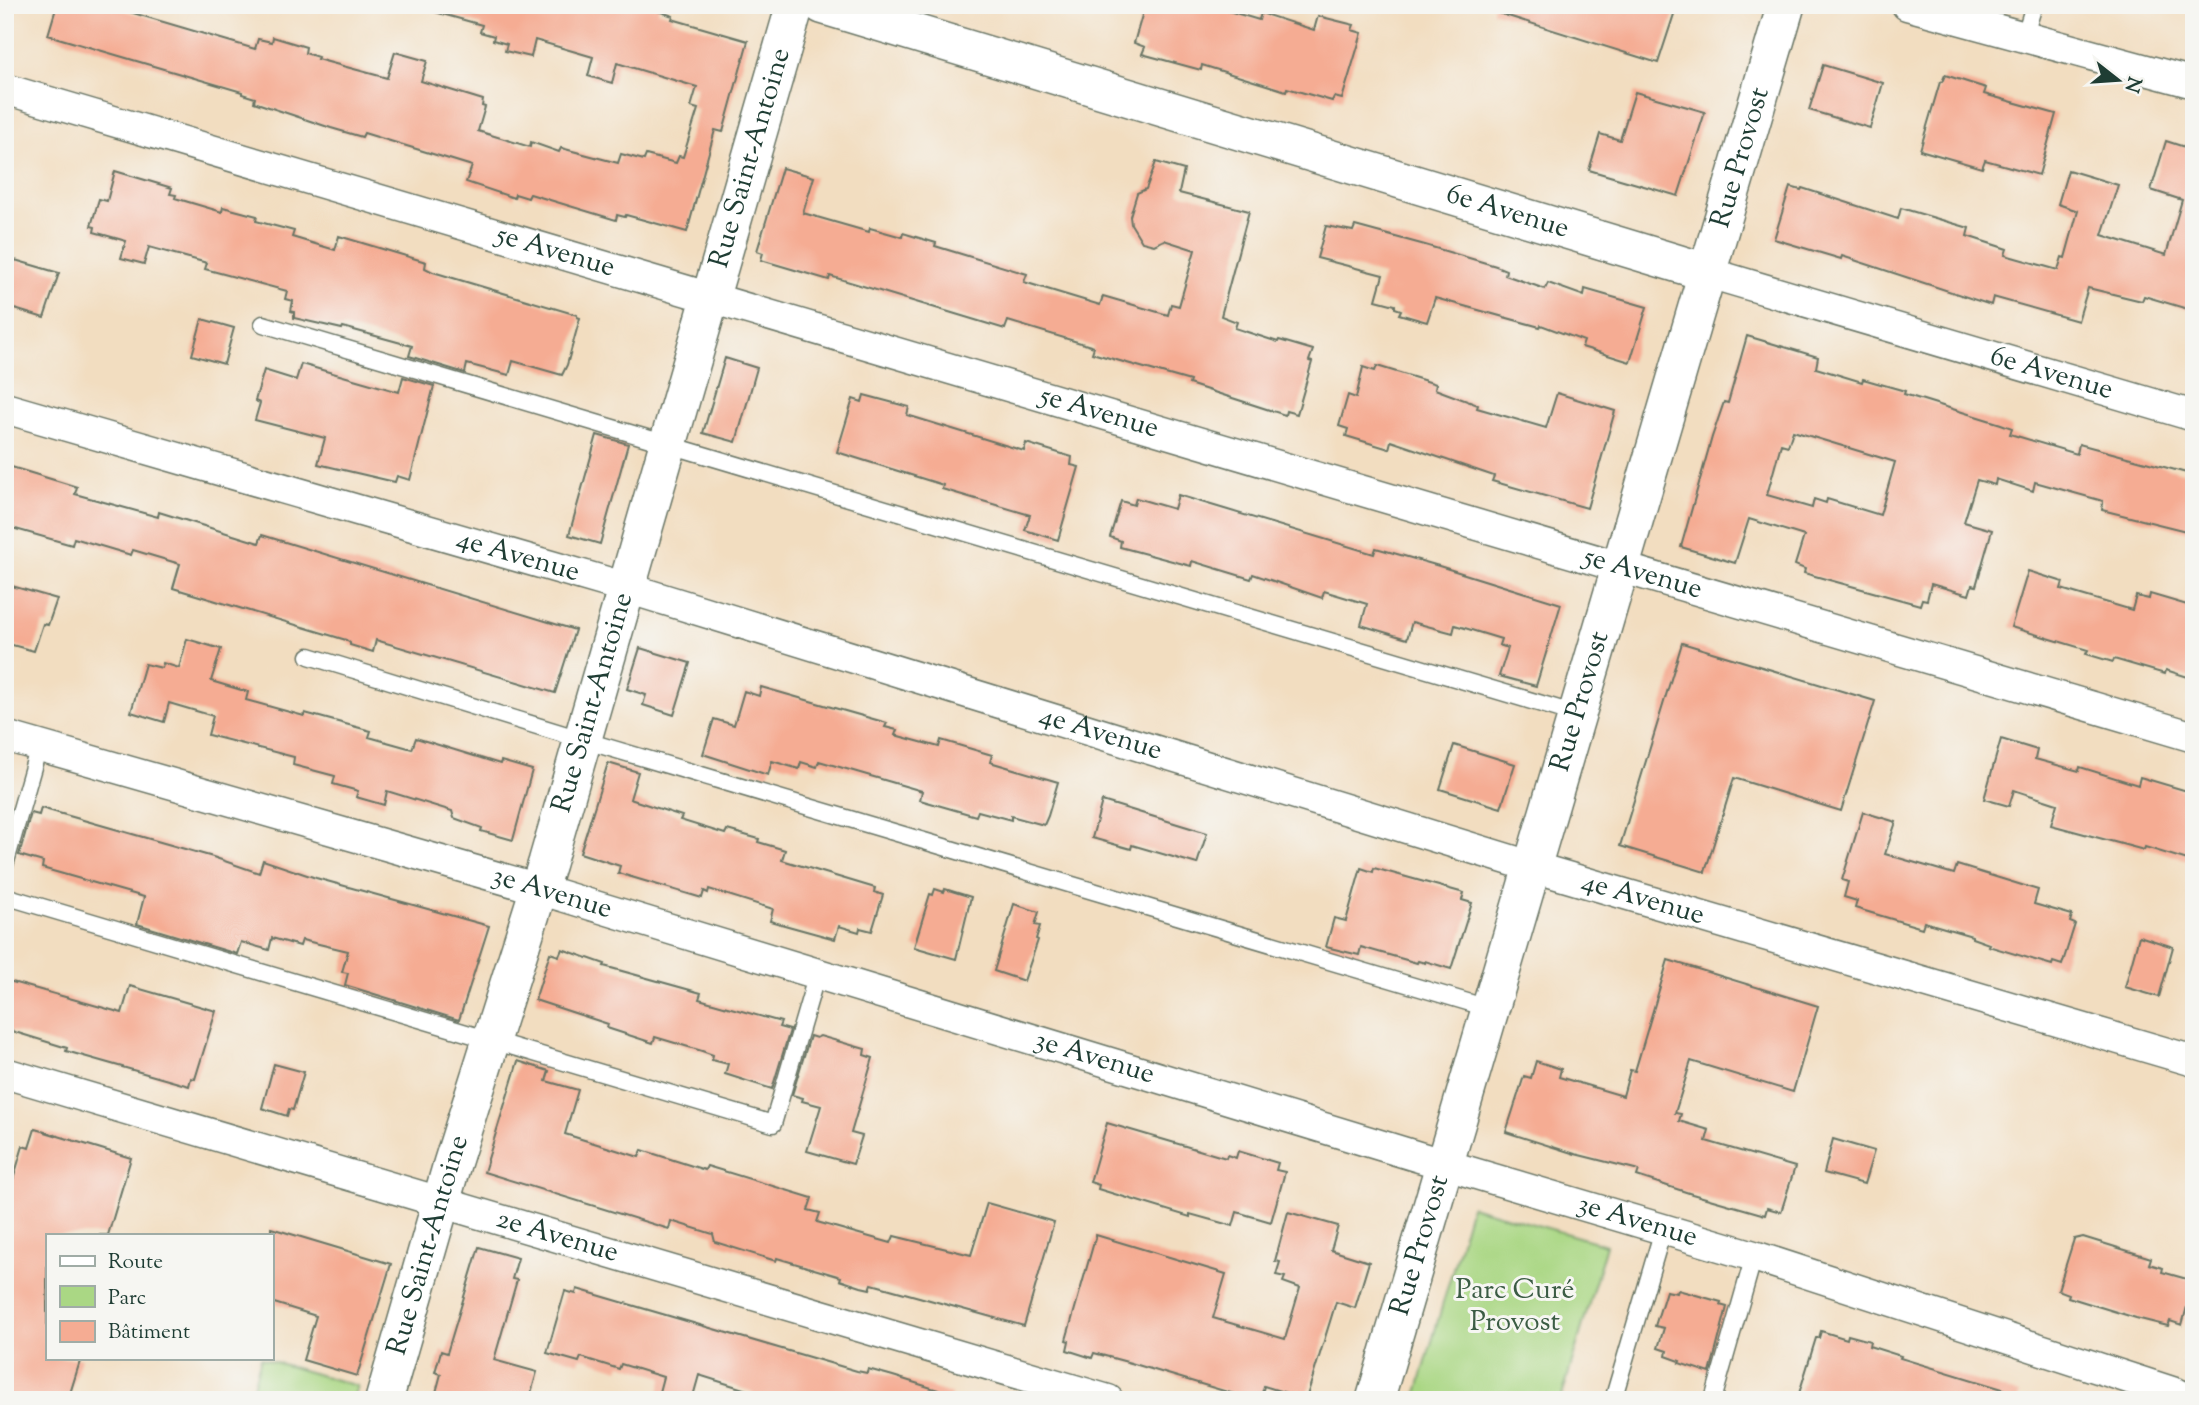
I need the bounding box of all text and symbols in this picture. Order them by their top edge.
street label: Rue Saint-Antoine [700,43,802,273]
north arrow [2084,46,2154,116]
text: N [2117,73,2147,95]
street label: Rue Provost [1701,82,1781,233]
street label: 6e Avenue [1441,175,1574,250]
street label: 5e Avenue [489,215,620,288]
street label: 6e Avenue [1985,337,2118,411]
street label: 5e Avenue [1033,376,1163,449]
street label: 4e Avenue [452,520,584,593]
street label: 5e Avenue [1577,537,1707,610]
street label: Rue Saint-Antoine [543,588,644,818]
street label: Rue Provost [1541,626,1620,777]
street label: 4e Avenue [1034,696,1167,772]
street label: 3e Avenue [487,856,617,930]
street label: 4e Avenue [1577,862,1709,936]
street label: 3e Avenue [1029,1021,1159,1095]
street label: Rue Saint-Antoine [378,1130,480,1360]
street label: Rue Provost [1381,1170,1460,1321]
street label: 3e Avenue [1572,1185,1702,1258]
street label: 2e Avenue [491,1200,623,1274]
legend [46,1234,273,1360]
text: Route [108,1248,163,1278]
park label: Parc Curé Provost [1456,1271,1574,1343]
text: Parc [108,1284,146,1314]
text: Bâtiment [108,1318,190,1348]

